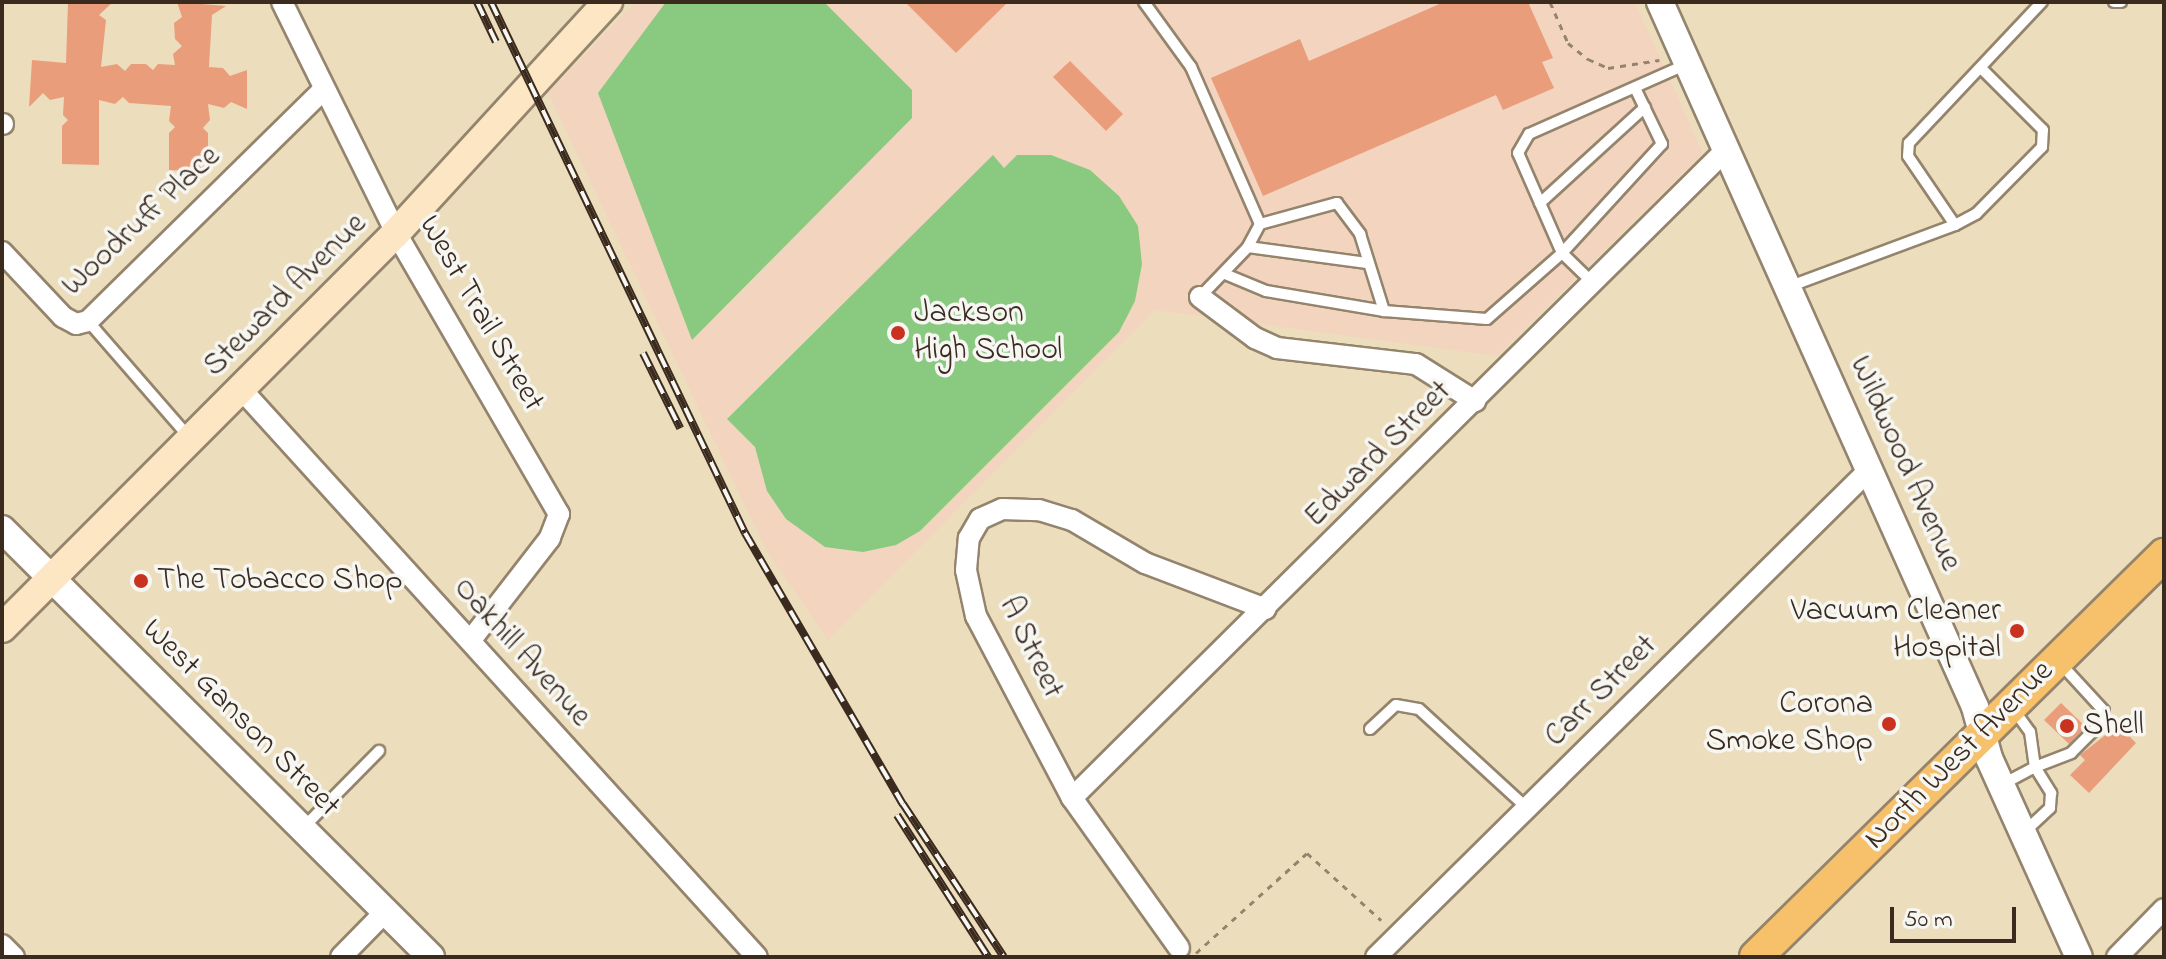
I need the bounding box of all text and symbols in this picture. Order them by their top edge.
street label: Woodruff Place [55,139,229,305]
street label: Steward Avenue [196,206,376,386]
street label: West Trail Street [409,209,551,419]
place label: Jackson High School [914,296,1062,371]
marker: Jackson High School [889,324,907,342]
street label: Wildwood Avenue [1839,351,1969,577]
street label: Edward Street [1297,373,1461,537]
place label: The Tobacco Shop [157,562,403,600]
street label: Oakhill Avenue [444,570,598,736]
marker: The Tobacco Shop [132,572,150,590]
street label: A Street [989,591,1071,705]
place label: Vacuum Cleaner Hospital [1791,594,2001,669]
street label: West Ganson Street [133,612,347,826]
marker: Vacuum Cleaner Hospital [2008,622,2026,640]
street label: Carr Street [1538,628,1666,756]
street label: North West Avenue [1857,653,2063,859]
place label: Corona Smoke Shop [1706,687,1873,762]
place label: Shell [2083,707,2144,745]
marker: Corona Smoke Shop [1880,715,1898,733]
marker: Shell [2058,717,2076,735]
scale bar [1894,891,2020,941]
text: 50 m [1904,903,1953,938]

